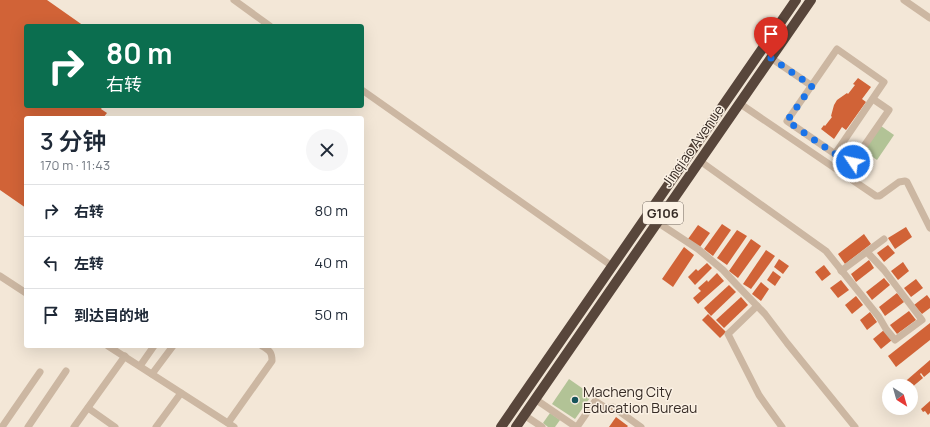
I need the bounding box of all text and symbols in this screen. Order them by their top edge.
pin [754,17,788,58]
icon: arrive [760,23,782,45]
text: 80 m [106,34,172,72]
icon: right [40,40,92,92]
text: 右转 [106,72,142,96]
street label: Jinqiao Avenue [657,101,728,191]
text: 3 分钟 [40,124,107,157]
button: close [306,129,348,171]
position arrow [832,141,874,183]
text: 170 m · 11:43 [40,156,110,174]
icon: right [40,200,62,222]
text: 80 m [314,200,348,221]
text: 右转 [74,201,104,222]
road number: G106 [643,202,683,224]
icon: left [40,252,62,274]
text: 40 m [314,252,348,273]
text: 左转 [74,253,104,274]
icon: arrive [40,304,62,326]
text: 50 m [314,304,348,325]
text: 到达目的地 [74,305,149,326]
north arrow [882,379,918,415]
map controls [882,379,918,415]
place label: Macheng City Education Bureau [583,382,697,417]
marker: Macheng City Education Bureau [570,395,580,405]

